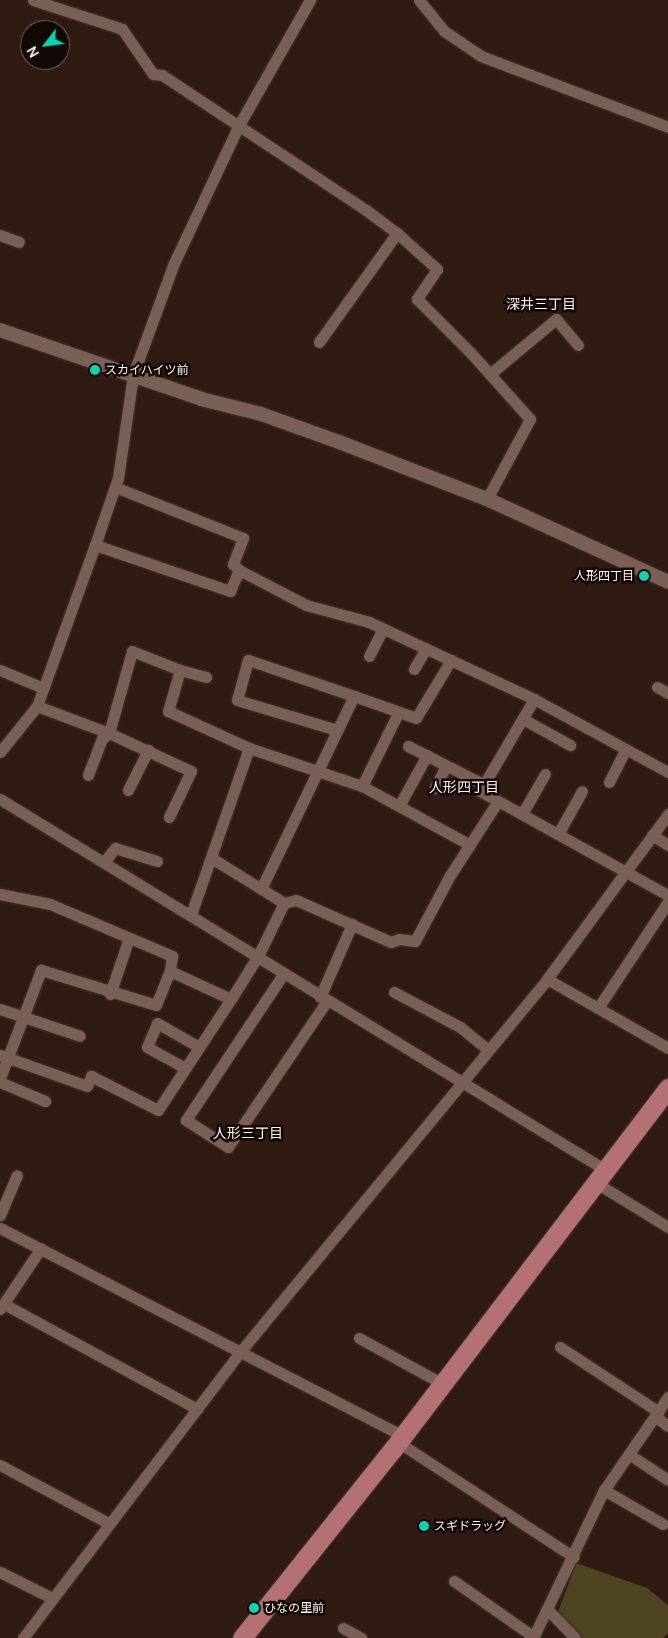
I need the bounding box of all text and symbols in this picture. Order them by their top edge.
north arrow [20,20,70,70]
text: N [22,43,43,61]
district label: 深井三丁目 [506,296,576,312]
place label: スカイハイツ前 [105,363,189,377]
marker: スカイハイツ前 [89,364,101,376]
place label: 人形四丁目 [574,569,634,583]
marker: 人形四丁目 [638,570,650,582]
district label: 人形四丁目 [429,779,499,795]
district label: 人形三丁目 [213,1125,283,1141]
place label: スギドラッグ [434,1519,506,1533]
marker: スギドラッグ [418,1520,430,1532]
place label: ひなの里前 [264,1601,324,1615]
marker: ひなの里前 [248,1602,260,1614]

